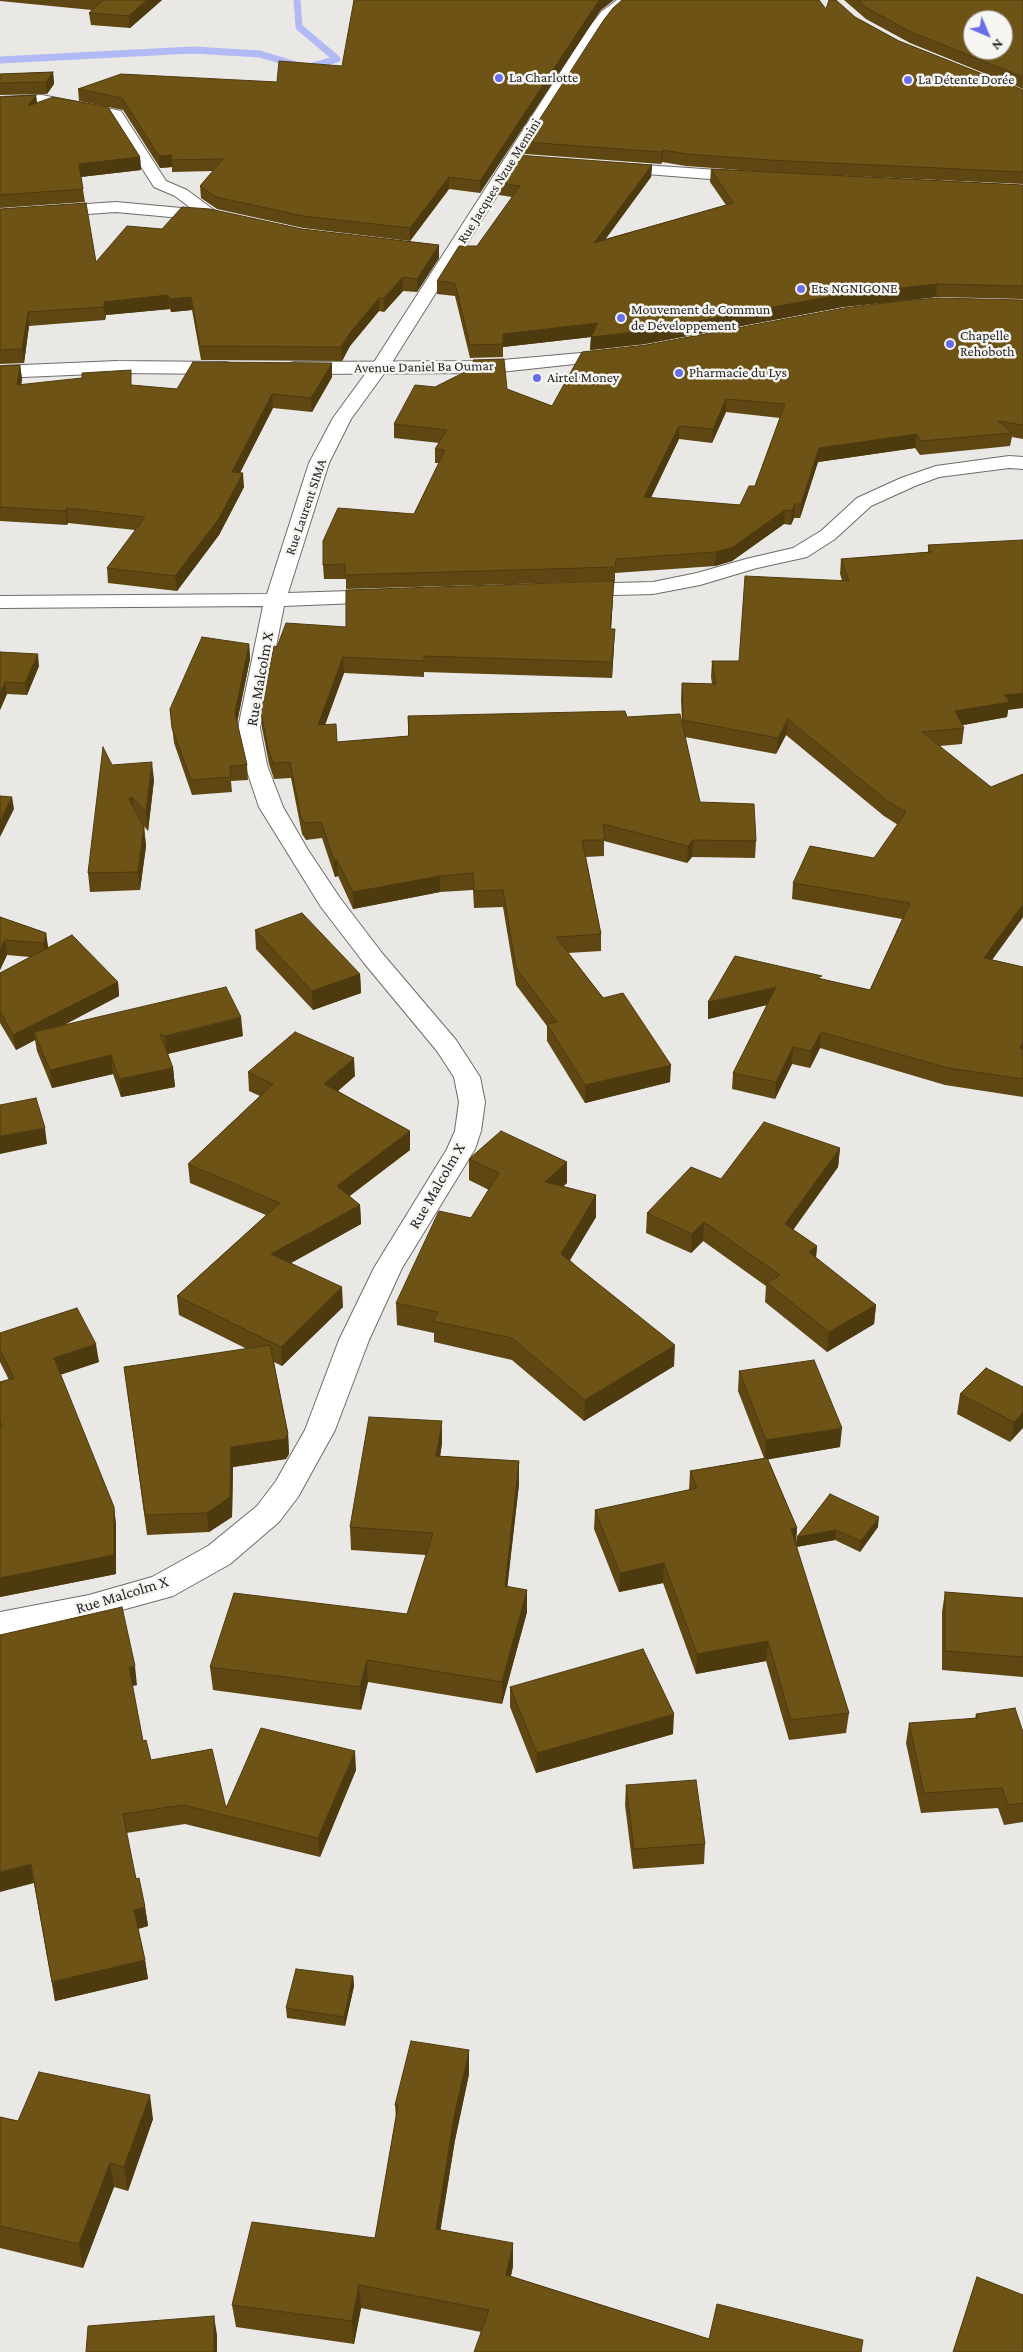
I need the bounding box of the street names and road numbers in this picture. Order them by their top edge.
street label: Rue Jacques Nzue Memini [454,115,544,247]
street label: Avenue Daniel Ba Oumar [354,357,494,377]
street label: Rue Laurent SIMA [282,457,330,557]
street label: Rue Malcolm X [242,630,278,728]
street label: Rue Malcolm X [405,1140,469,1232]
street label: Rue Malcolm X [73,1572,171,1618]

